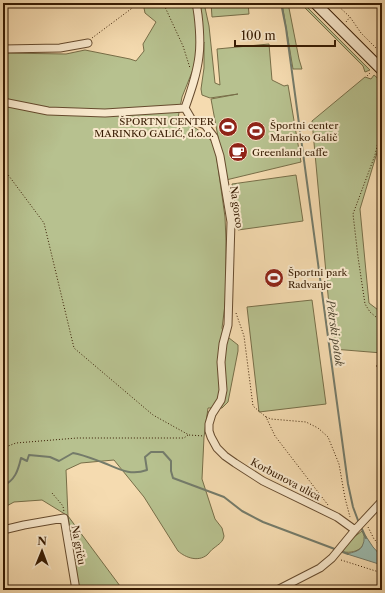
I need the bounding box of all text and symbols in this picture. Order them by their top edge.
scale bar [235,22,335,48]
text: 100 m [241,28,276,43]
place label: ŠPORTNI CENTER MARINKO GALIĆ, d.o.o. [94,115,215,140]
sports icon: ŠPORTNI CENTER MARINKO GALIĆ, d.o.o. [217,116,239,138]
place label: Športni center Marinko Galič [270,119,339,144]
sports icon: Športni center Marinko Galič [245,120,267,142]
cafe icon: Greenland caffe [227,141,249,163]
place label: Greenland caffe [252,146,328,159]
street label: Na gorco [227,185,246,229]
place label: Športni park Radvanje [288,266,349,291]
sports icon: Športni park Radvanje [263,267,285,289]
water label: Pekrski potok [323,298,347,367]
street label: Korbunova ulica [248,455,324,504]
street label: Na griču [69,524,88,566]
north arrow [22,531,62,571]
text: N [37,534,48,548]

